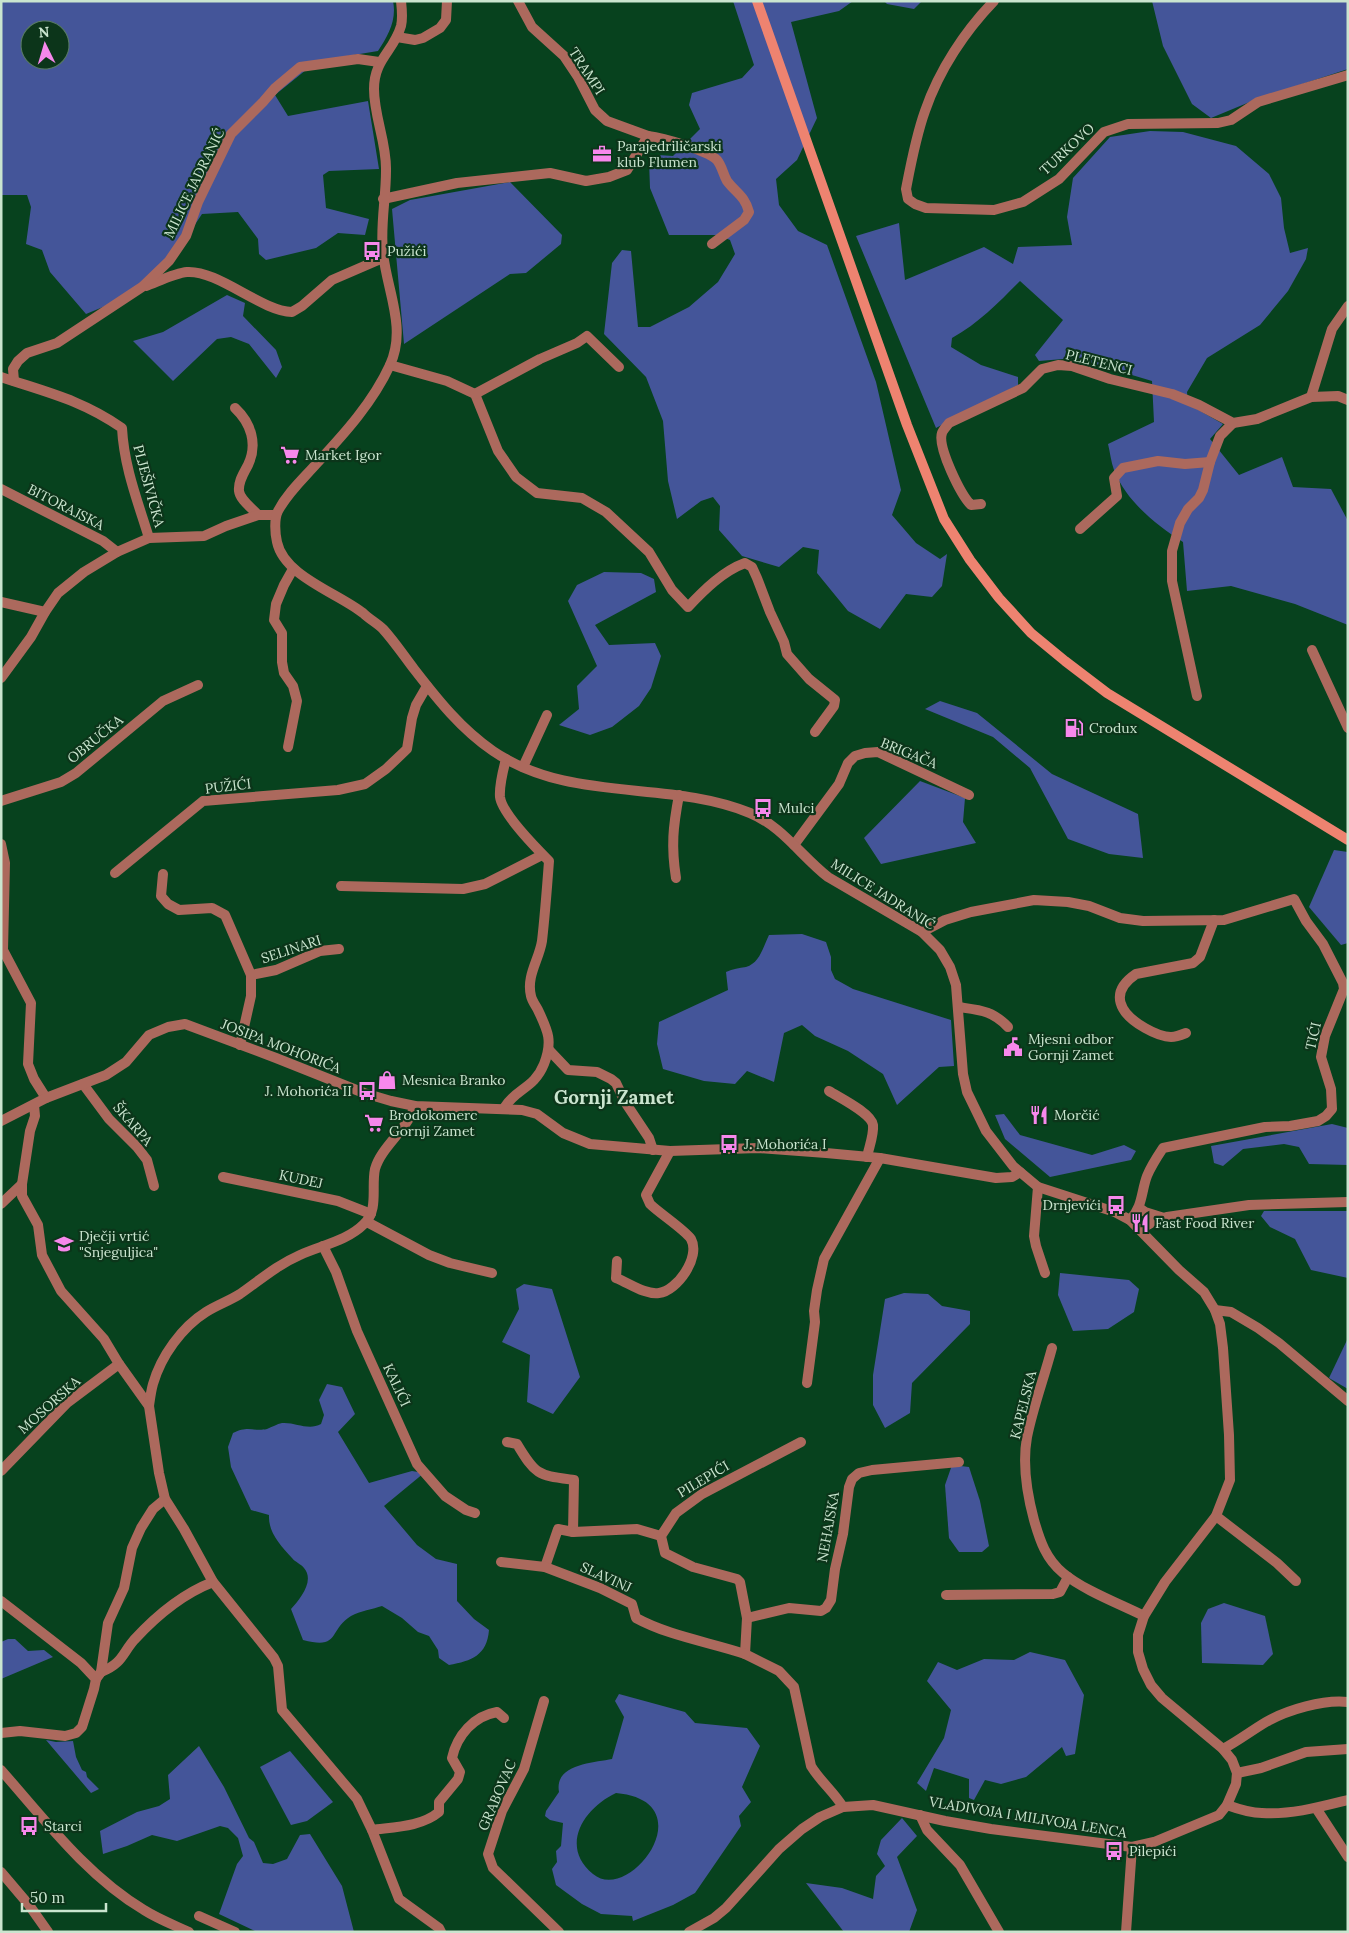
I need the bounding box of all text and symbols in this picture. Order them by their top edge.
north arrow [20,20,70,70]
text: N [38,23,50,41]
street label: TRAMPI [565,44,609,98]
street label: TURKOVO [1036,119,1098,179]
street label: MILICE JADRANIĆ [160,125,228,241]
place label: Parajedriličarski klub Flumen [617,137,722,171]
office icon: Parajedriličarski klub Flumen [591,143,613,165]
bus stop icon: Pužići [361,240,383,262]
place label: Pužići [387,242,426,260]
street label: PLETENCI [1064,345,1134,379]
street label: PLJEŠIVIČKA [129,443,169,530]
supermarket icon: Market Igor [279,444,301,466]
place label: Market Igor [305,446,382,464]
street label: BITORAJSKA [25,480,108,534]
street label: OBRUČKA [63,711,127,767]
fuel station icon: Crodux [1063,717,1085,739]
place label: Crodux [1089,719,1138,737]
street label: BRIGAČA [878,733,940,773]
street label: PUŽIĆI [204,774,252,798]
bus stop icon: Mulci [752,797,774,819]
place label: Mulci [778,799,814,817]
street label: MILICE JADRANIĆ [828,855,939,933]
street label: SELINARI [259,931,323,967]
street label: JOSIPA MOHORIĆA [218,1015,344,1077]
street label: TIĆI [1301,1020,1325,1052]
place label: Mjesni odbor Gornji Zamet [1028,1030,1114,1064]
public building icon: Mjesni odbor Gornji Zamet [1002,1036,1024,1058]
shop icon: Mesnica Branko [376,1069,398,1091]
place label: Mesnica Branko [402,1071,505,1089]
bus stop icon: J. Mohorića II [356,1080,378,1102]
place label: J. Mohorića II [264,1082,352,1100]
district label: Gornji Zamet [554,1085,675,1109]
street label: ŠKARPA [109,1099,157,1150]
restaurant icon: Morčić [1028,1104,1050,1126]
place label: Brodokomerc Gornji Zamet [389,1106,477,1140]
place label: Morčić [1054,1106,1100,1124]
supermarket icon: Brodokomerc Gornji Zamet [363,1112,385,1134]
bus stop icon: J. Mohorića I [718,1133,740,1155]
place label: J. Mohorića I [743,1135,827,1153]
street label: KUDEJ [277,1166,325,1192]
bus stop icon: Drnjevići [1105,1194,1127,1216]
place label: Drnjevići [1043,1196,1101,1214]
restaurant icon: Fast Food River [1129,1212,1151,1234]
place label: Fast Food River [1155,1214,1254,1232]
place label: Dječji vrtić "Snjeguljica" [79,1227,158,1261]
school or university icon: Dječji vrtić "Snjeguljica" [53,1233,75,1255]
street label: KALIĆI [379,1361,415,1409]
street label: KAPELSKA [1006,1369,1040,1441]
street label: MOSORSKA [14,1372,84,1438]
street label: PILEPIĆI [674,1457,732,1501]
street label: NEHAJSKA [813,1490,843,1564]
street label: SLAVINJ [578,1558,634,1596]
street label: GRABOVAC [474,1757,520,1833]
street label: VLADIVOJA I MILIVOJA LENCA [927,1792,1128,1842]
bus stop icon: Starci [18,1815,40,1837]
place label: Starci [44,1817,82,1835]
bus stop icon: Pilepići [1103,1840,1125,1862]
place label: Pilepići [1129,1842,1177,1860]
scale bar [22,1880,106,1912]
text: 50 m [30,1888,65,1907]

